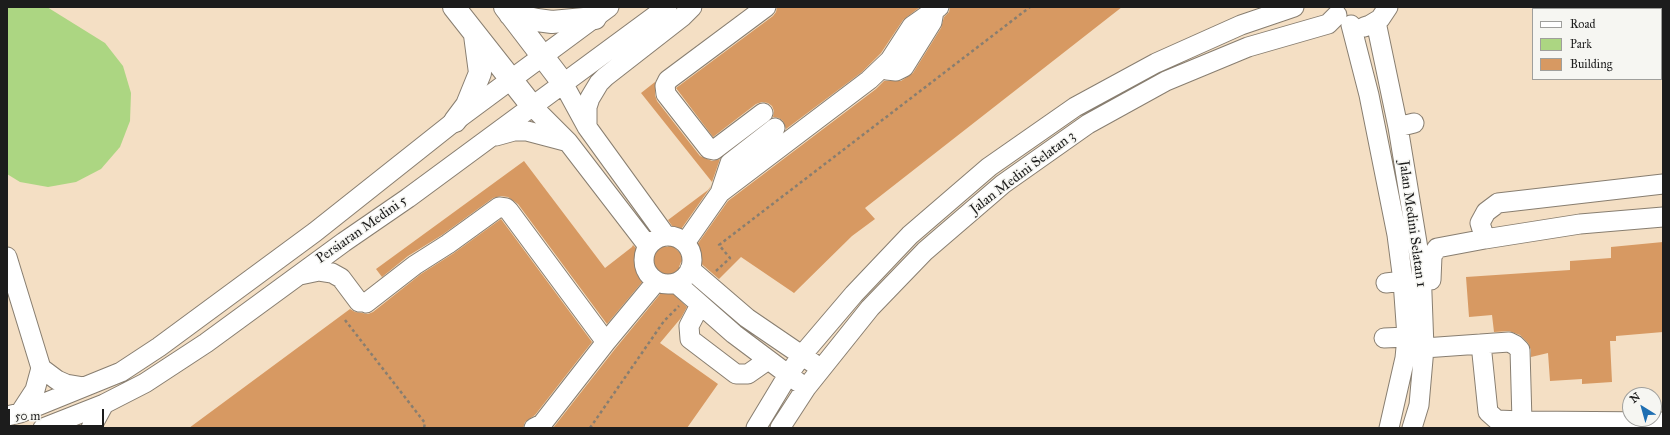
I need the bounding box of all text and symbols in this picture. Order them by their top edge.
legend [1532,8,1662,80]
text: Road [1570,17,1596,31]
text: Park [1570,37,1592,51]
text: Building [1570,57,1612,71]
street label: Jalan Medini Selatan 3 [967,128,1079,218]
street label: Jalan Medini Selatan 1 [1395,160,1429,288]
street label: Persiaran Medini 5 [313,192,411,268]
north arrow [1622,387,1662,427]
text: N [1627,390,1643,406]
scale bar [10,401,106,427]
text: 50 m [15,409,40,423]

